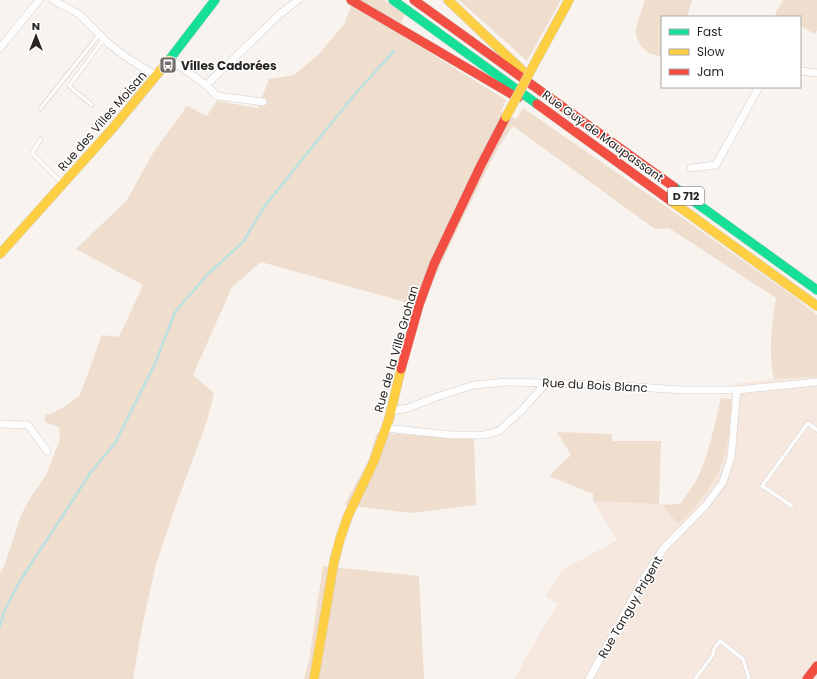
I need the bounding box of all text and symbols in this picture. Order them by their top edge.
north arrow [16,16,56,56]
legend [661,16,801,88]
text: N [32,18,40,34]
text: Fast [697,23,722,40]
text: Slow [697,43,725,60]
bus stop icon: Villes Cadorées [158,55,178,75]
place label: Villes Cadorées [181,57,277,74]
text: Jam [697,63,724,80]
street label: Rue des Villes Moisan [54,67,150,175]
street label: Rue Guy de Maupassant [539,86,667,186]
road number: D 712 [668,187,704,205]
street label: Rue de la Ville Grohan [370,284,422,414]
street label: Rue du Bois Blanc [542,374,648,396]
street label: Rue Tanguy Prigent [594,553,666,661]

